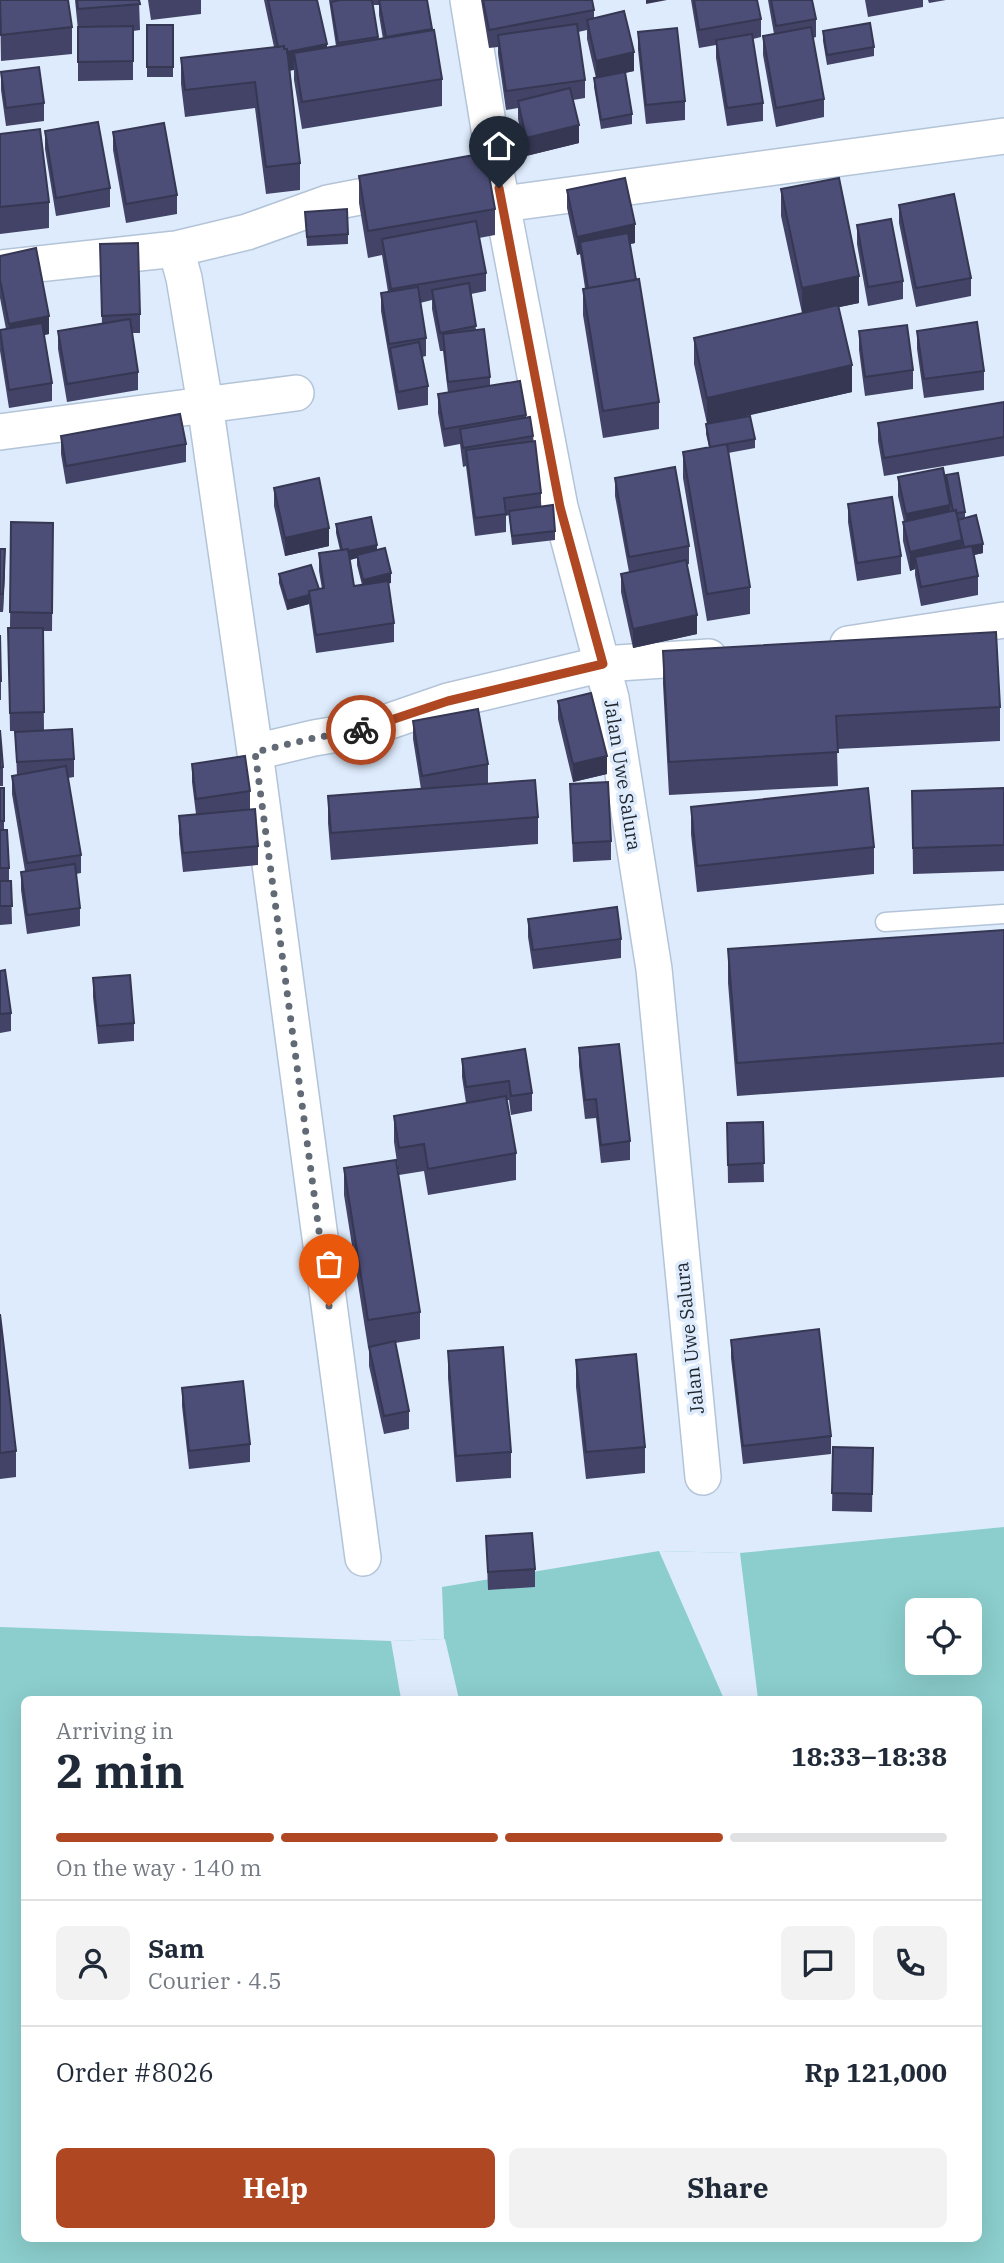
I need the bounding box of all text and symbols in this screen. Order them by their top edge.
pin [469,116,529,188]
icon: home [480,127,518,165]
courier [326,695,396,765]
street label: Jalan Uwe Salura [599,698,647,852]
icon: bike [342,711,380,749]
pin [299,1234,359,1306]
icon: bag [310,1245,348,1283]
street label: Jalan Uwe Salura [669,1261,709,1415]
map controls [905,1598,982,1675]
button: locate [905,1598,982,1675]
text: Arriving in [56,1715,173,1745]
text: 18:33–18:38 [791,1739,947,1773]
text: 2 min [56,1741,185,1801]
text: On the way · 140 m [56,1852,262,1882]
button: person [56,1926,130,2000]
button: chat [781,1926,855,2000]
button: phone [873,1926,947,2000]
text: Sam [148,1931,204,1965]
text: Courier · 4.5 [148,1965,282,1995]
text: Order #8026 [56,2055,214,2089]
text: Rp 121,000 [804,2055,947,2089]
button: Help [56,2148,495,2228]
button: Share [509,2148,947,2228]

